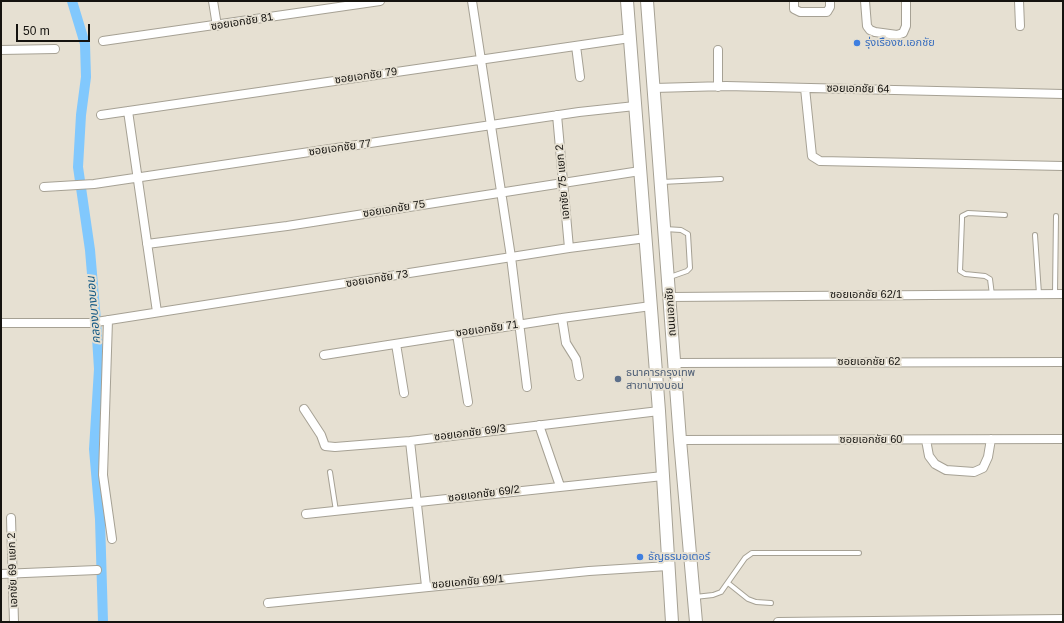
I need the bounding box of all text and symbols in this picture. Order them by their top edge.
street label: ซอยเอกชัย 81 [210,11,274,33]
scale bar [18,16,92,42]
text: 50 m [23,24,50,38]
place label: รุ่งเรืองซ.เอกชัย [865,36,935,50]
marker: รุ่งเรืองซ.เอกชัย [852,38,862,48]
street label: ซอยเอกชัย 79 [334,65,398,87]
street label: ซอยเอกชัย 64 [826,82,890,96]
street label: ซอยเอกชัย 77 [308,137,372,159]
street label: เอกชัย 75 แยก 2 [553,144,573,220]
street label: ซอยเอกชัย 75 [362,198,426,220]
street label: ซอยเอกชัย 73 [345,268,409,290]
water label: คลองบางบอน [84,276,104,344]
street label: ถนนเอกชัย [663,287,679,337]
street label: ซอยเอกชัย 62/1 [830,288,902,302]
street label: ซอยเอกชัย 71 [455,318,519,340]
street label: ซอยเอกชัย 62 [838,355,900,369]
place label: ธนาคารกรุงเทพ สาขาบางบอน [626,366,695,392]
marker: ธนาคารกรุงเทพ สาขาบางบอน [613,374,623,384]
street label: ซอยเอกชัย 69/3 [433,422,507,444]
street label: ซอยเอกชัย 60 [840,433,902,447]
street label: ซอยเอกชัย 69/2 [447,483,521,505]
street label: เอกชัย 69 แยก 2 [5,532,21,608]
place label: ธัญธรมอเตอร์ [648,550,710,564]
marker: ธัญธรมอเตอร์ [635,552,645,562]
street label: ซอยเอกชัย 69/1 [432,572,504,592]

